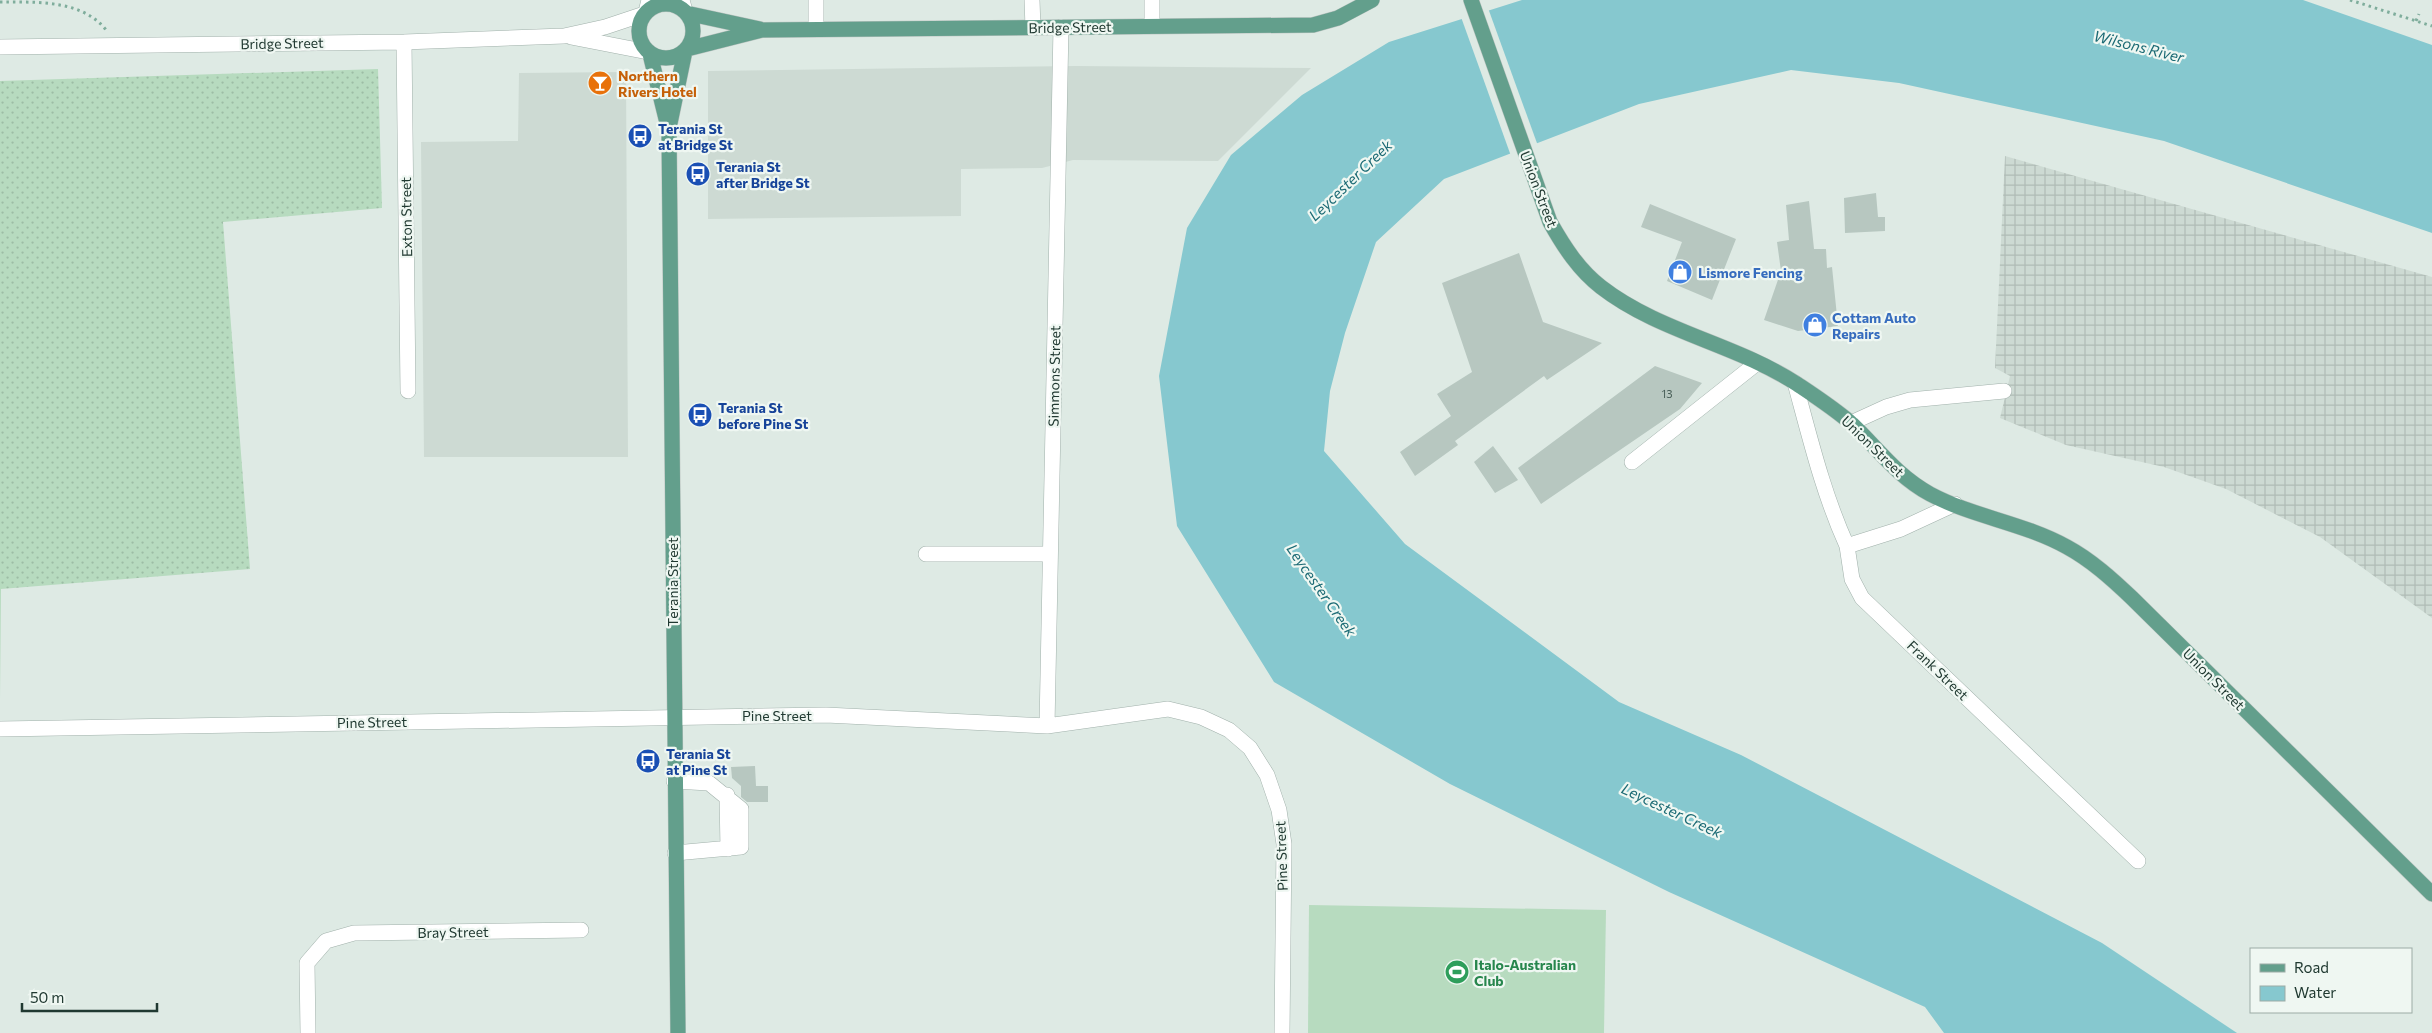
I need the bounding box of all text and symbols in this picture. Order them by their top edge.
street label: Bridge Street [1028,18,1112,36]
water label: Wilsons River [2092,26,2187,66]
street label: Bridge Street [240,34,324,52]
place label: Northern Rivers Hotel [618,67,697,100]
bar icon: Northern Rivers Hotel [587,70,613,96]
place label: Terania St at Bridge St [658,120,733,153]
bus stop icon: Terania St at Bridge St [627,123,653,149]
water label: Leycester Creek [1305,135,1396,224]
street label: Union Street [1517,148,1561,230]
place label: Terania St after Bridge St [716,158,810,191]
bus stop icon: Terania St after Bridge St [685,161,711,187]
street label: Exton Street [397,177,415,257]
shop icon: Lismore Fencing [1667,259,1693,285]
place label: Lismore Fencing [1698,264,1803,281]
place label: Cottam Auto Repairs [1832,309,1916,342]
shop icon: Cottam Auto Repairs [1802,312,1828,338]
street label: Simmons Street [1045,325,1063,427]
house number: 13 [1662,387,1672,400]
place label: Terania St before Pine St [718,399,808,432]
bus stop icon: Terania St before Pine St [687,402,713,428]
street label: Union Street [1838,412,1908,480]
street label: Terania Street [664,537,681,627]
water label: Leycester Creek [1283,540,1361,640]
street label: Frank Street [1904,637,1972,704]
street label: Union Street [2180,645,2249,714]
street label: Pine Street [742,707,812,724]
street label: Pine Street [337,713,407,731]
place label: Terania St at Pine St [666,745,731,778]
bus stop icon: Terania St at Pine St [635,748,661,774]
water label: Leycester Creek [1619,779,1726,842]
street label: Pine Street [1271,820,1291,891]
street label: Bray Street [417,923,489,941]
legend [2250,948,2412,1013]
place label: Italo-Australian Club [1474,956,1576,989]
text: Road [2294,958,2329,976]
sports icon: Italo-Australian Club [1444,959,1470,985]
scale bar [22,980,158,1012]
text: Water [2294,983,2336,1001]
text: 50 m [30,988,64,1006]

